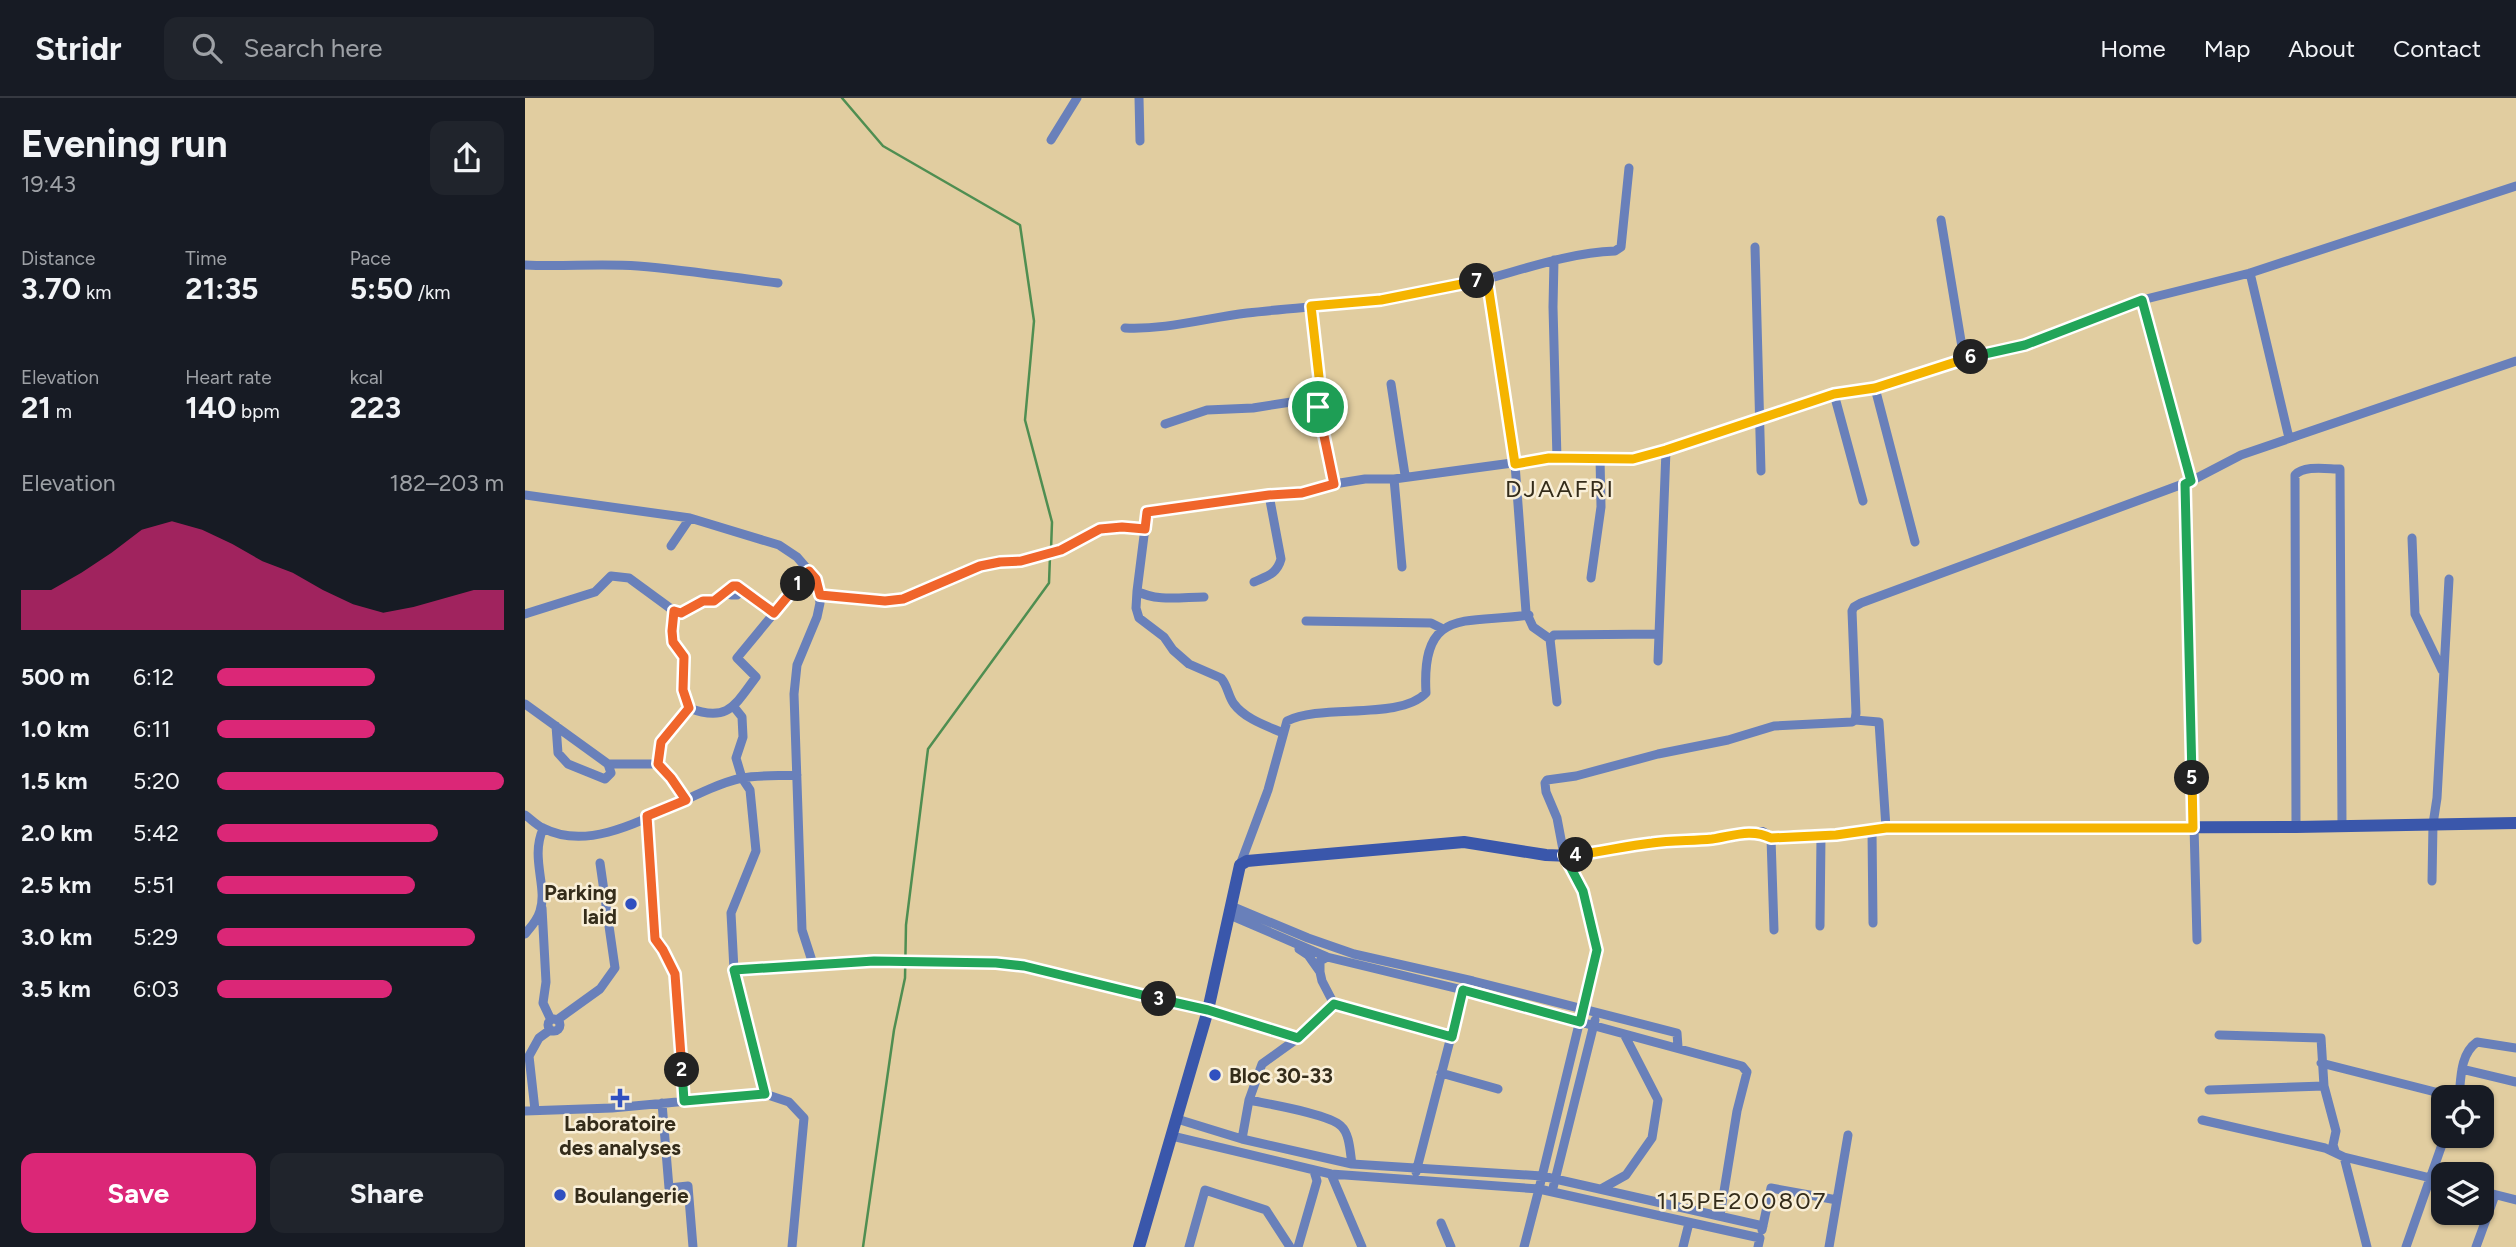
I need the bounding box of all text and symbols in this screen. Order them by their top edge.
search box [164,17,654,80]
text: Stridr [35,29,122,68]
icon: search [188,29,226,67]
text: Search here [244,32,383,64]
text: Home [2100,34,2166,63]
text: Map [2204,34,2250,63]
text: About [2288,34,2355,63]
text: Contact [2393,34,2481,63]
text: Evening run [21,121,228,167]
button: share [430,121,504,195]
text: 19:43 [21,170,76,198]
text: Distance [21,247,95,270]
text: Time [185,247,227,270]
text: Pace [350,247,391,270]
pin: 7 [1459,264,1495,298]
text: 7 [1471,269,1482,292]
text: 3.70 [21,270,81,307]
text: 21:35 [185,270,259,307]
text: 5:50 [350,270,413,307]
text: km [81,281,111,304]
text: /km [413,281,450,304]
pin: 6 [1953,340,1989,374]
text: 6 [1965,345,1976,368]
text: Elevation [21,366,99,389]
text: Heart rate [185,366,272,389]
text: kcal [350,366,383,389]
pin [1288,377,1348,437]
icon: arrive [1299,388,1337,426]
text: 21 [21,389,51,426]
text: 140 [185,389,236,426]
text: 223 [350,389,401,426]
text: m [51,400,72,423]
text: bpm [236,400,280,423]
text: Elevation [21,469,116,497]
text: 182–203 m [390,469,504,497]
district label: DJAAFRI [1505,474,1615,503]
pin: 1 [781,566,815,602]
text: 1 [793,572,802,595]
text: 500 m [21,663,90,691]
text: 6:12 [133,663,174,691]
text: 1.0 km [21,715,89,743]
text: 6:11 [133,715,171,743]
pin: 5 [2175,760,2209,796]
text: 5 [2186,766,2197,789]
text: 1.5 km [21,767,88,795]
text: 5:20 [133,767,180,795]
text: 2.0 km [21,819,93,847]
text: 5:42 [133,819,179,847]
pin: 4 [1559,838,1593,872]
text: 4 [1569,843,1582,866]
text: 2.5 km [21,871,91,899]
text: 5:51 [133,871,175,899]
place label: Parking laid [544,880,617,929]
marker: Parking laid [623,896,639,912]
text: 3.0 km [21,923,92,951]
text: 5:29 [133,923,178,951]
text: 3.5 km [21,975,91,1003]
text: 6:03 [133,975,179,1003]
pin: 3 [1141,982,1177,1016]
text: 3 [1153,987,1164,1010]
pin: 2 [665,1052,699,1088]
text: 2 [676,1058,687,1081]
place label: Bloc 30-33 [1229,1063,1333,1088]
marker: Bloc 30-33 [1207,1067,1223,1083]
map controls [2431,1085,2494,1225]
button: locate [2431,1085,2494,1148]
marker: Laboratoire des analyses [610,1088,630,1108]
place label: Laboratoire des analyses [559,1111,681,1160]
button: Save [21,1153,256,1233]
button: Share [270,1153,504,1233]
button: layers [2431,1162,2494,1225]
place label: Boulangerie [574,1183,689,1208]
district label: 115PE200807 [1657,1186,1827,1215]
marker: Boulangerie [552,1187,568,1203]

